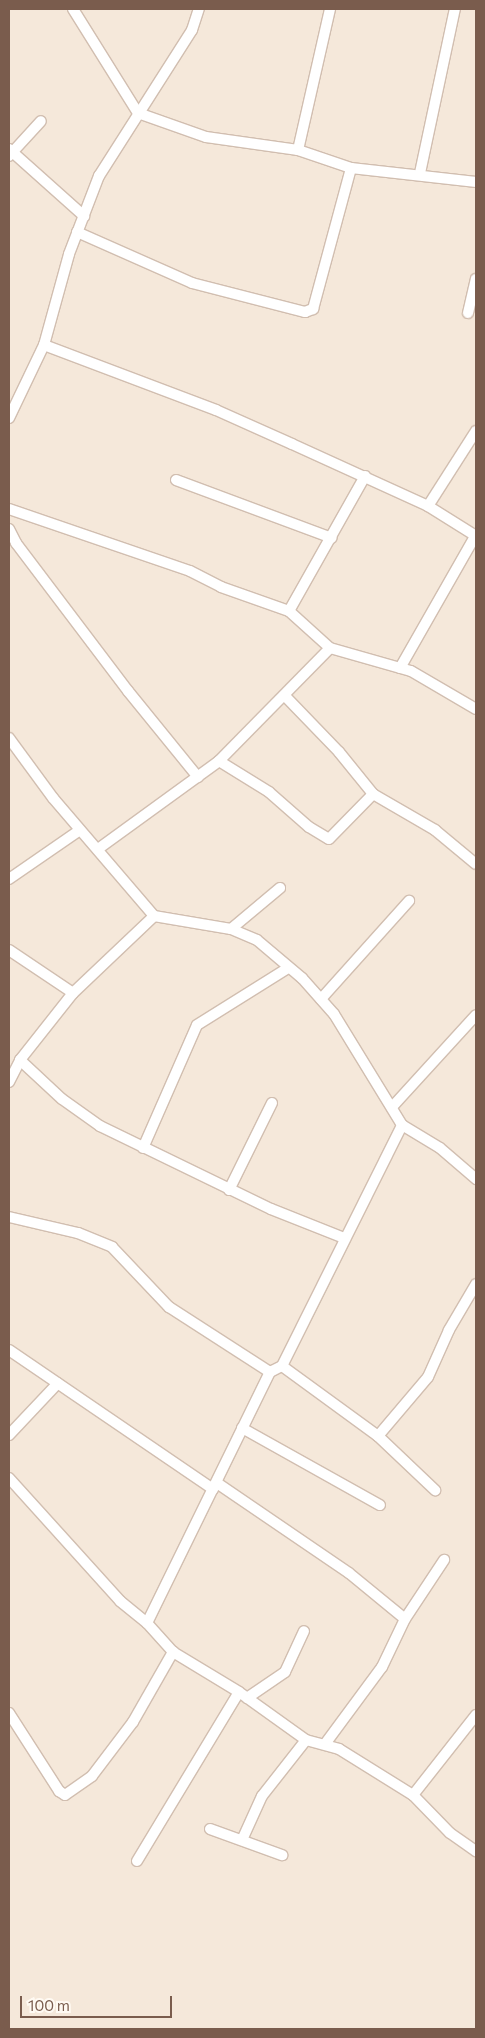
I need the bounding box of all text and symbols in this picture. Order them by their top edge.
scale bar [22,1986,175,2018]
text: 100 m [28,1996,70,2014]

